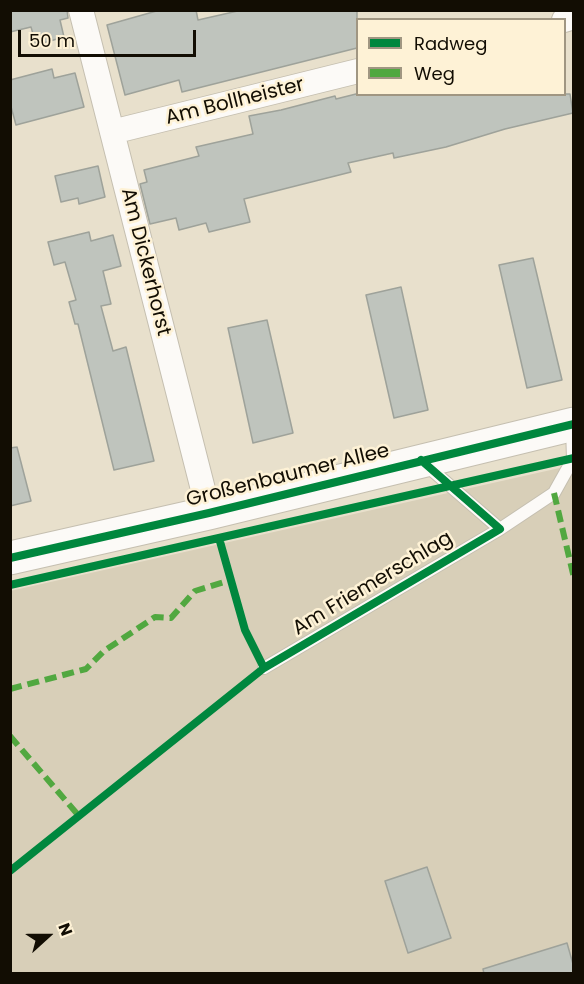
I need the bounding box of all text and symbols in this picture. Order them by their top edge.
scale bar [21,18,200,56]
legend [356,18,566,96]
text: 50 m [29,28,75,53]
text: Radweg [414,31,487,56]
text: Weg [414,61,455,86]
street label: Am Bollheister [163,73,307,131]
street label: Am Dickerhorst [115,186,175,338]
street label: Großenbaumer Allee [184,439,392,513]
street label: Am Friemerschlag [289,527,457,641]
north arrow [18,906,78,966]
text: N [52,920,78,939]

